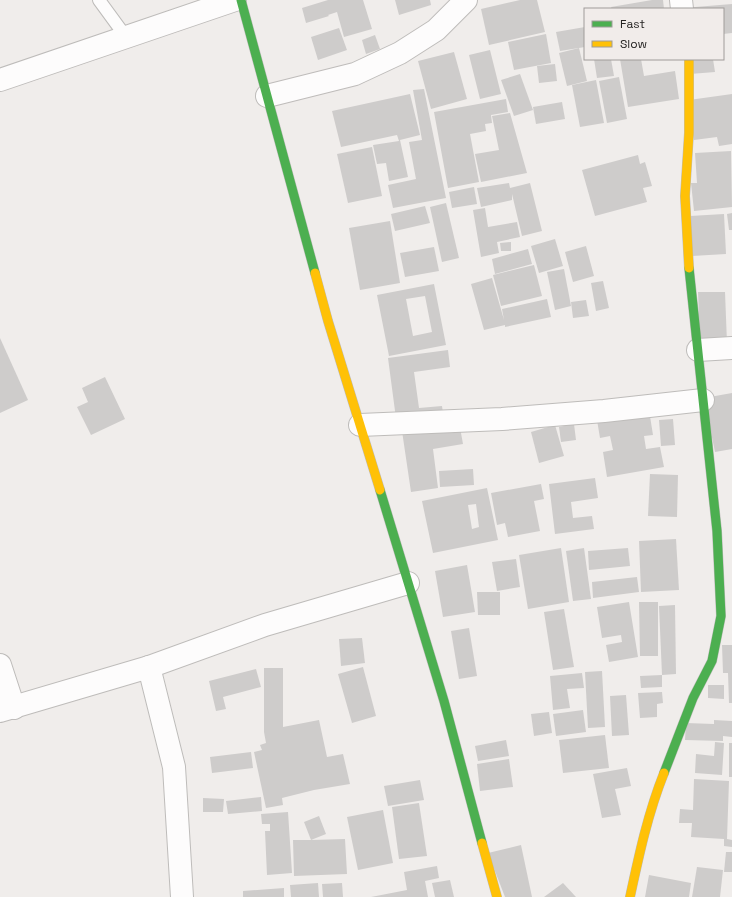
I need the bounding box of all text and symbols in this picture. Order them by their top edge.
legend [584,8,724,60]
text: Fast [620,16,645,32]
text: Slow [620,36,647,52]

